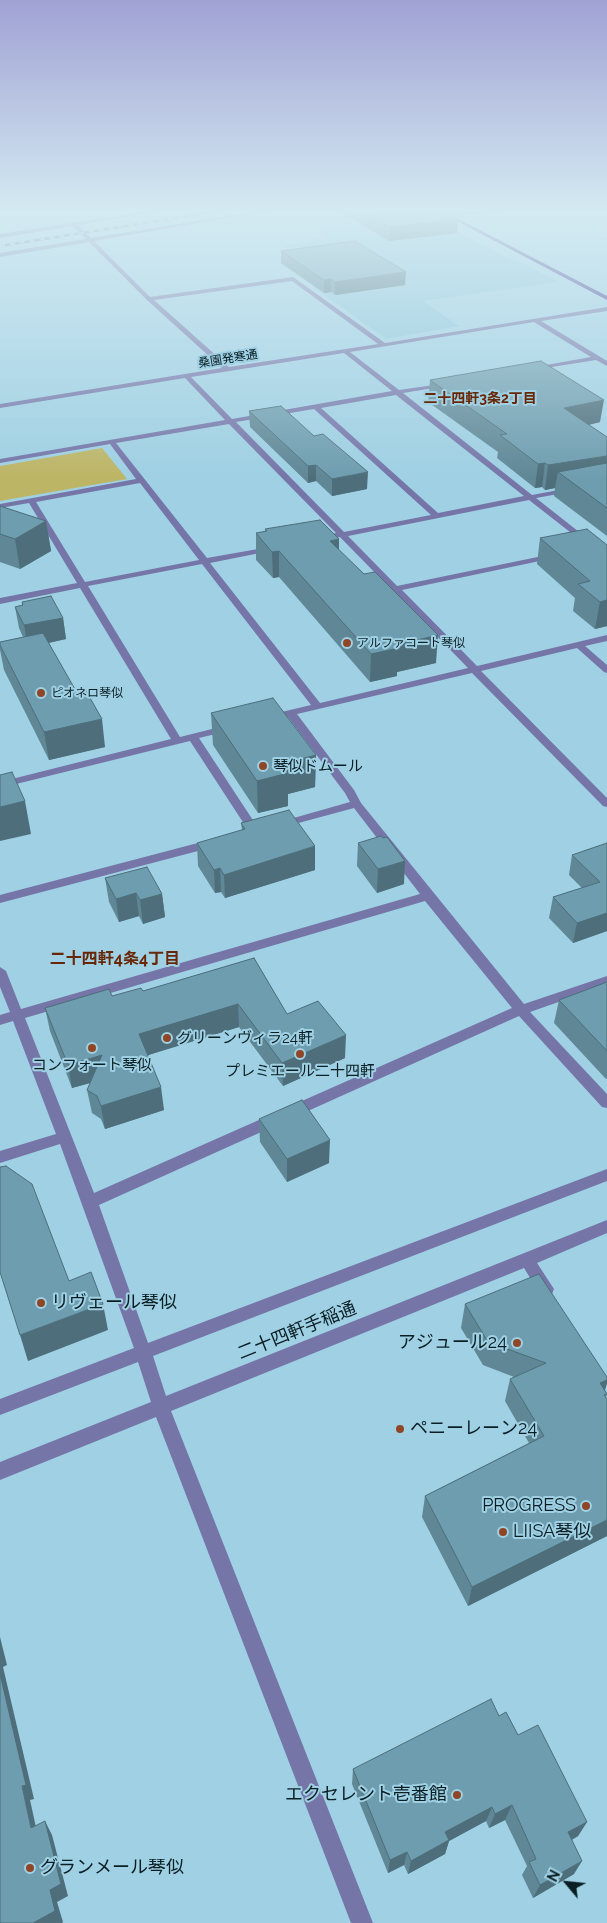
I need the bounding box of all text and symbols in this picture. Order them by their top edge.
street label: 桑園発寒通 [197,347,259,371]
district label: 二十四軒3条2丁目 [423,391,537,407]
place label: アルファコート琴似 [357,636,465,650]
marker: アルファコート琴似 [341,637,353,649]
place label: ピオネロ琴似 [51,686,123,700]
marker: ピオネロ琴似 [35,687,47,699]
place label: 琴似ドムール [273,757,363,775]
marker: 琴似ドムール [257,760,269,772]
district label: 二十四軒4条4丁目 [50,949,180,969]
place label: グリーンヴィラ24軒 [177,1029,313,1047]
marker: グリーンヴィラ24軒 [161,1032,173,1044]
marker: コンフォート琴似 [86,1042,98,1054]
marker: プレミエール二十四軒 [294,1048,306,1060]
place label: コンフォート琴似 [32,1056,152,1074]
place label: プレミエール二十四軒 [225,1062,375,1080]
place label: リヴェール琴似 [51,1292,177,1314]
marker: リヴェール琴似 [35,1297,47,1309]
street label: 二十四軒手稲通 [235,1297,359,1365]
place label: アジュール24 [398,1332,507,1354]
marker: アジュール24 [511,1337,523,1349]
place label: ペニーレーン24 [410,1418,537,1440]
marker: ペニーレーン24 [394,1423,406,1435]
place label: PROGRESS [482,1495,576,1517]
marker: PROGRESS [580,1500,592,1512]
place label: LIISA琴似 [513,1521,591,1543]
marker: LIISA琴似 [497,1526,509,1538]
place label: エクセレント壱番館 [285,1784,447,1806]
marker: エクセレント壱番館 [451,1789,463,1801]
place label: グランメール琴似 [40,1857,184,1879]
north arrow [542,1858,592,1908]
marker: グランメール琴似 [24,1862,36,1874]
text: N [544,1867,563,1884]

